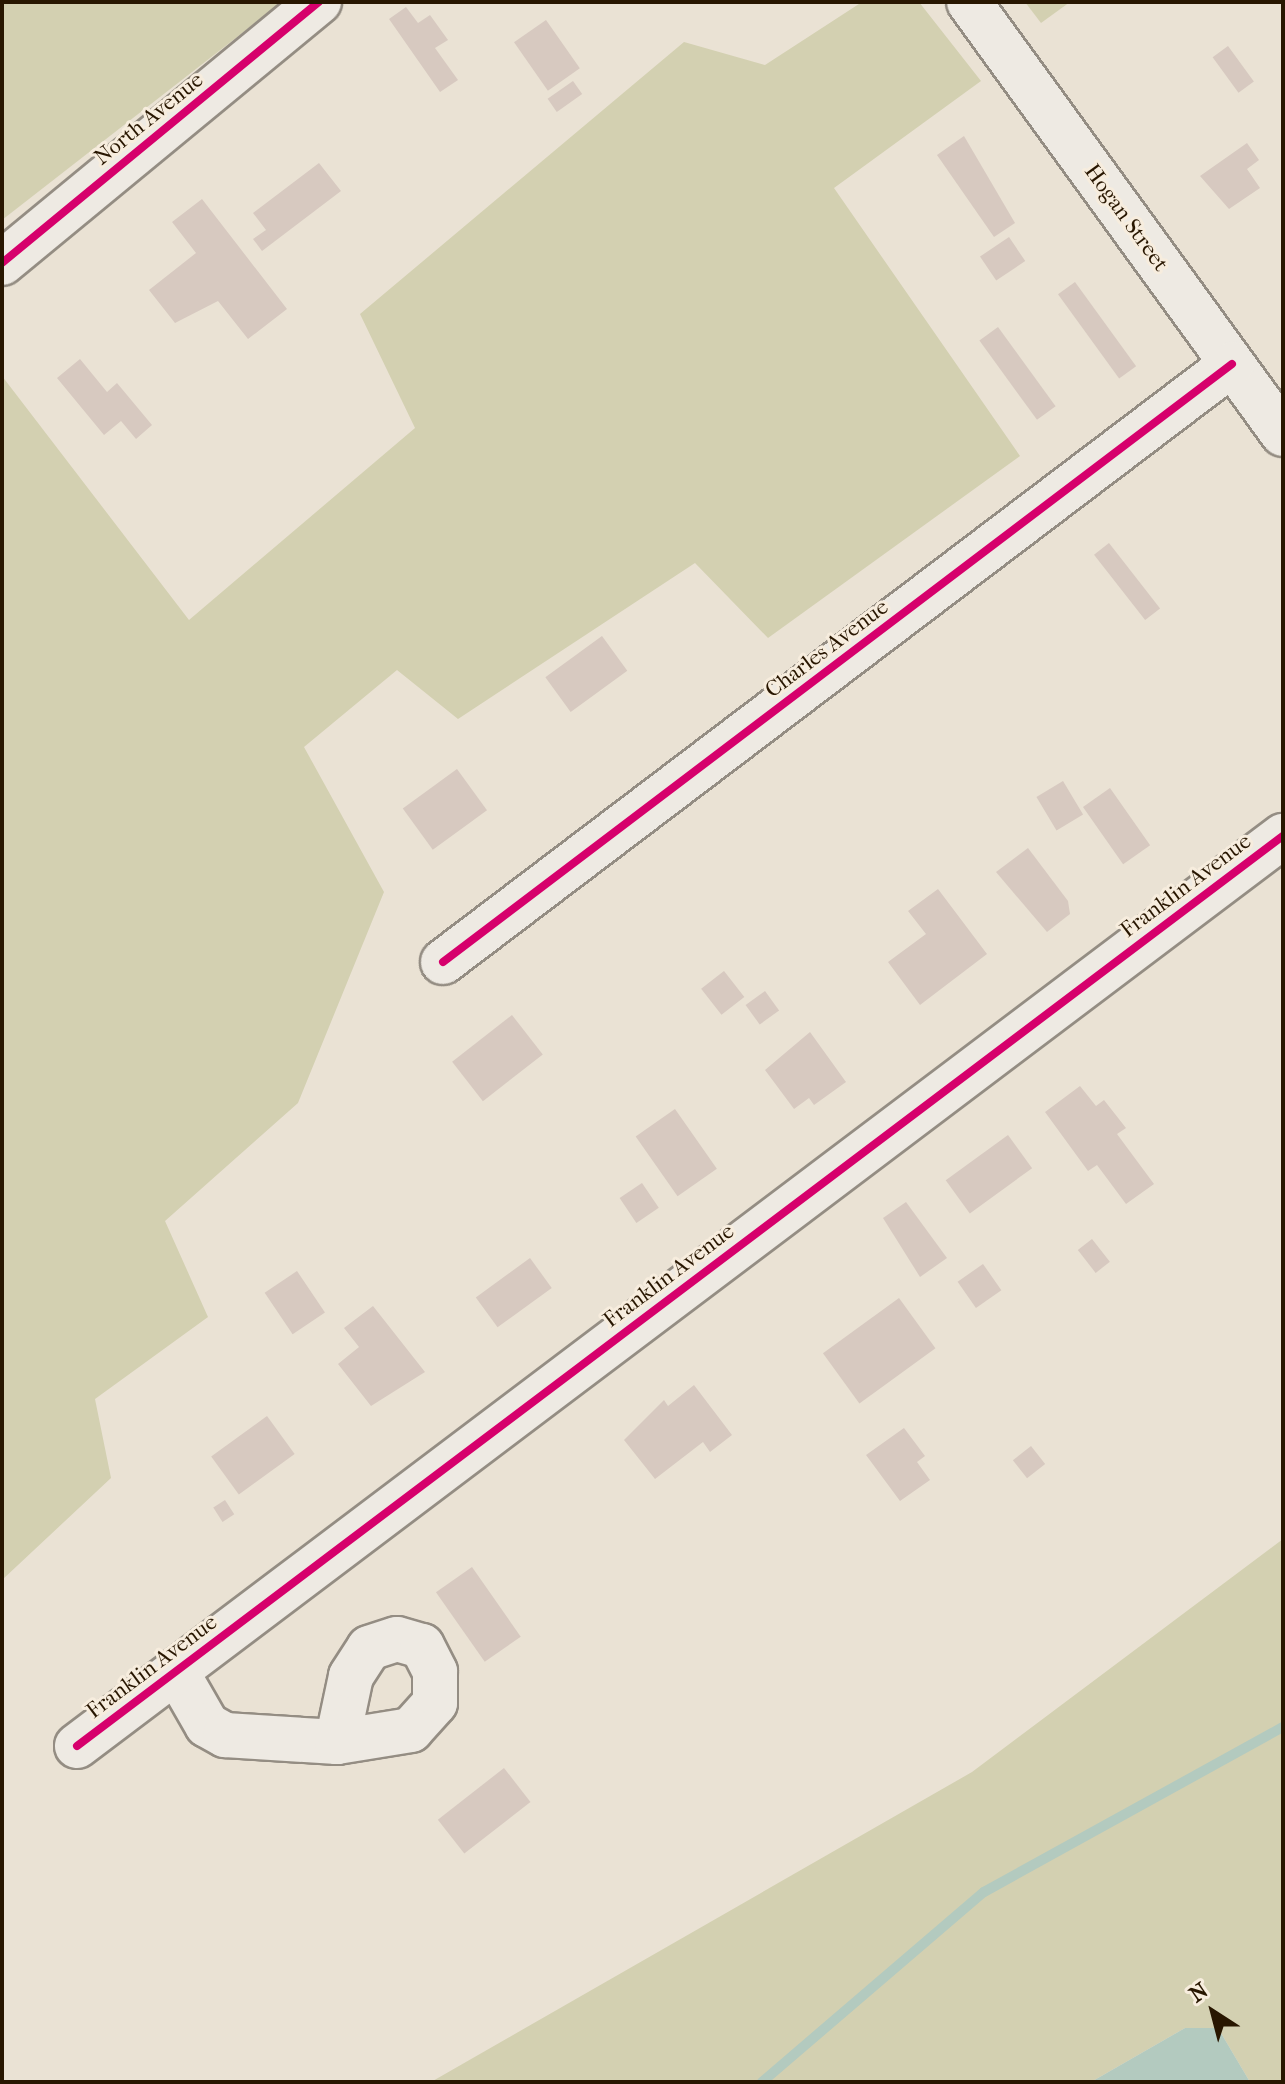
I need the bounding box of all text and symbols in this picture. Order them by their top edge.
street label: North Avenue [89,67,209,171]
street label: Hogan Street [1078,159,1174,277]
street label: Charles Avenue [760,594,894,704]
street label: Franklin Avenue [1116,828,1256,944]
street label: Franklin Avenue [599,1218,739,1334]
street label: Franklin Avenue [82,1609,222,1725]
north arrow [1173,1972,1253,2052]
text: N [1184,1977,1213,2008]

